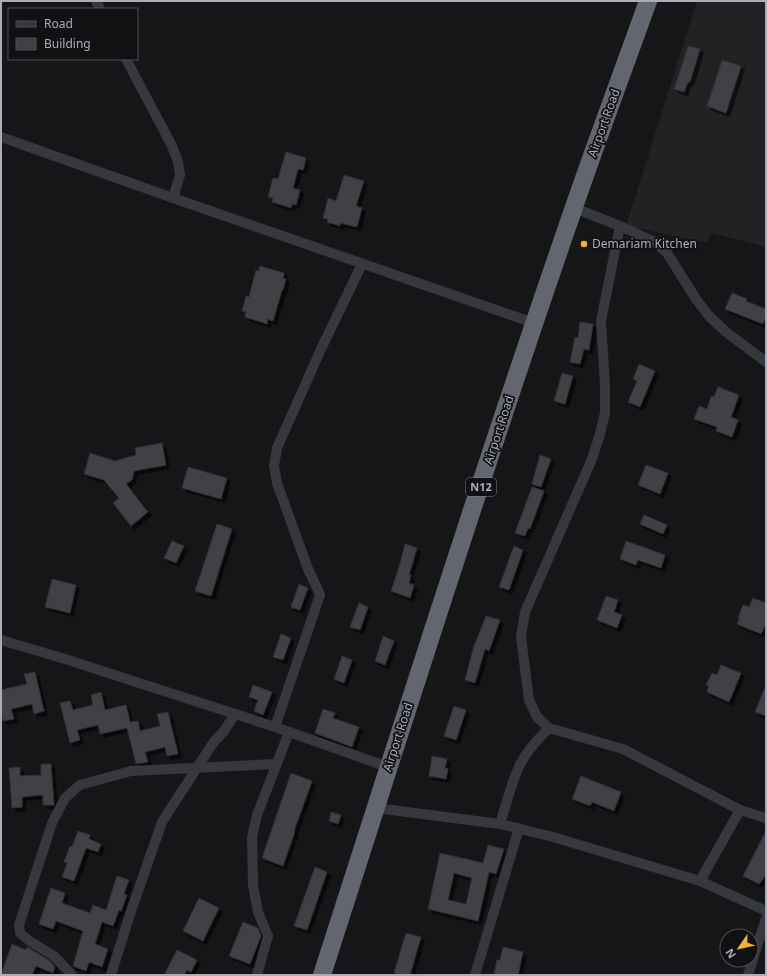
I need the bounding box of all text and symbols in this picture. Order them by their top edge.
legend [8,8,138,60]
text: Road [44,15,73,32]
text: Building [44,35,91,52]
street label: Airport Road [583,86,624,159]
place label: Demariam Kitchen [592,235,697,252]
marker: Demariam Kitchen [579,239,589,249]
street label: Airport Road [479,393,518,467]
road number: N12 [466,478,496,496]
street label: Airport Road [378,700,417,774]
north arrow [719,928,759,968]
text: N [722,946,739,962]

